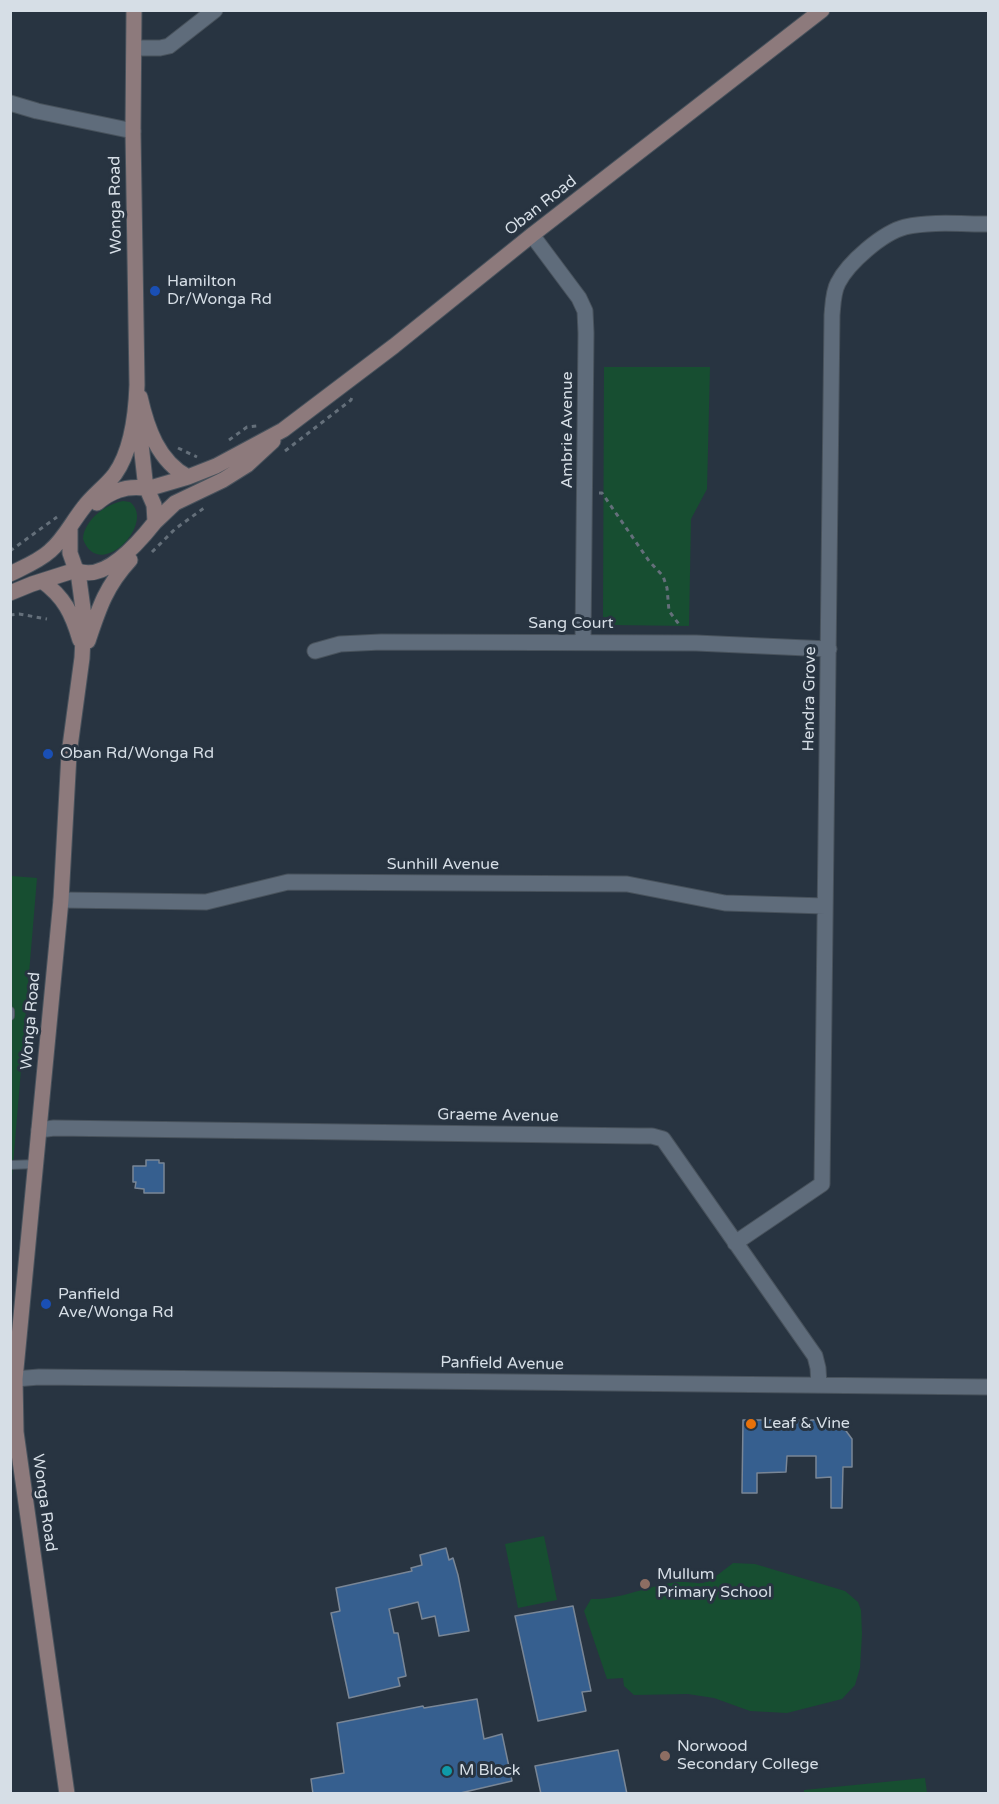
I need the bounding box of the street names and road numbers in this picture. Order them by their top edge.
street label: Wonga Road [106,156,126,254]
street label: Oban Road [501,172,581,240]
street label: Ambrie Avenue [558,371,578,489]
street label: Sang Court [528,614,614,634]
street label: Hendra Grove [799,646,821,752]
street label: Sunhill Avenue [387,855,499,875]
street label: Wonga Road [17,971,45,1071]
street label: Graeme Avenue [437,1105,559,1127]
street label: Panfield Avenue [440,1353,564,1375]
street label: Wonga Road [28,1453,60,1553]

